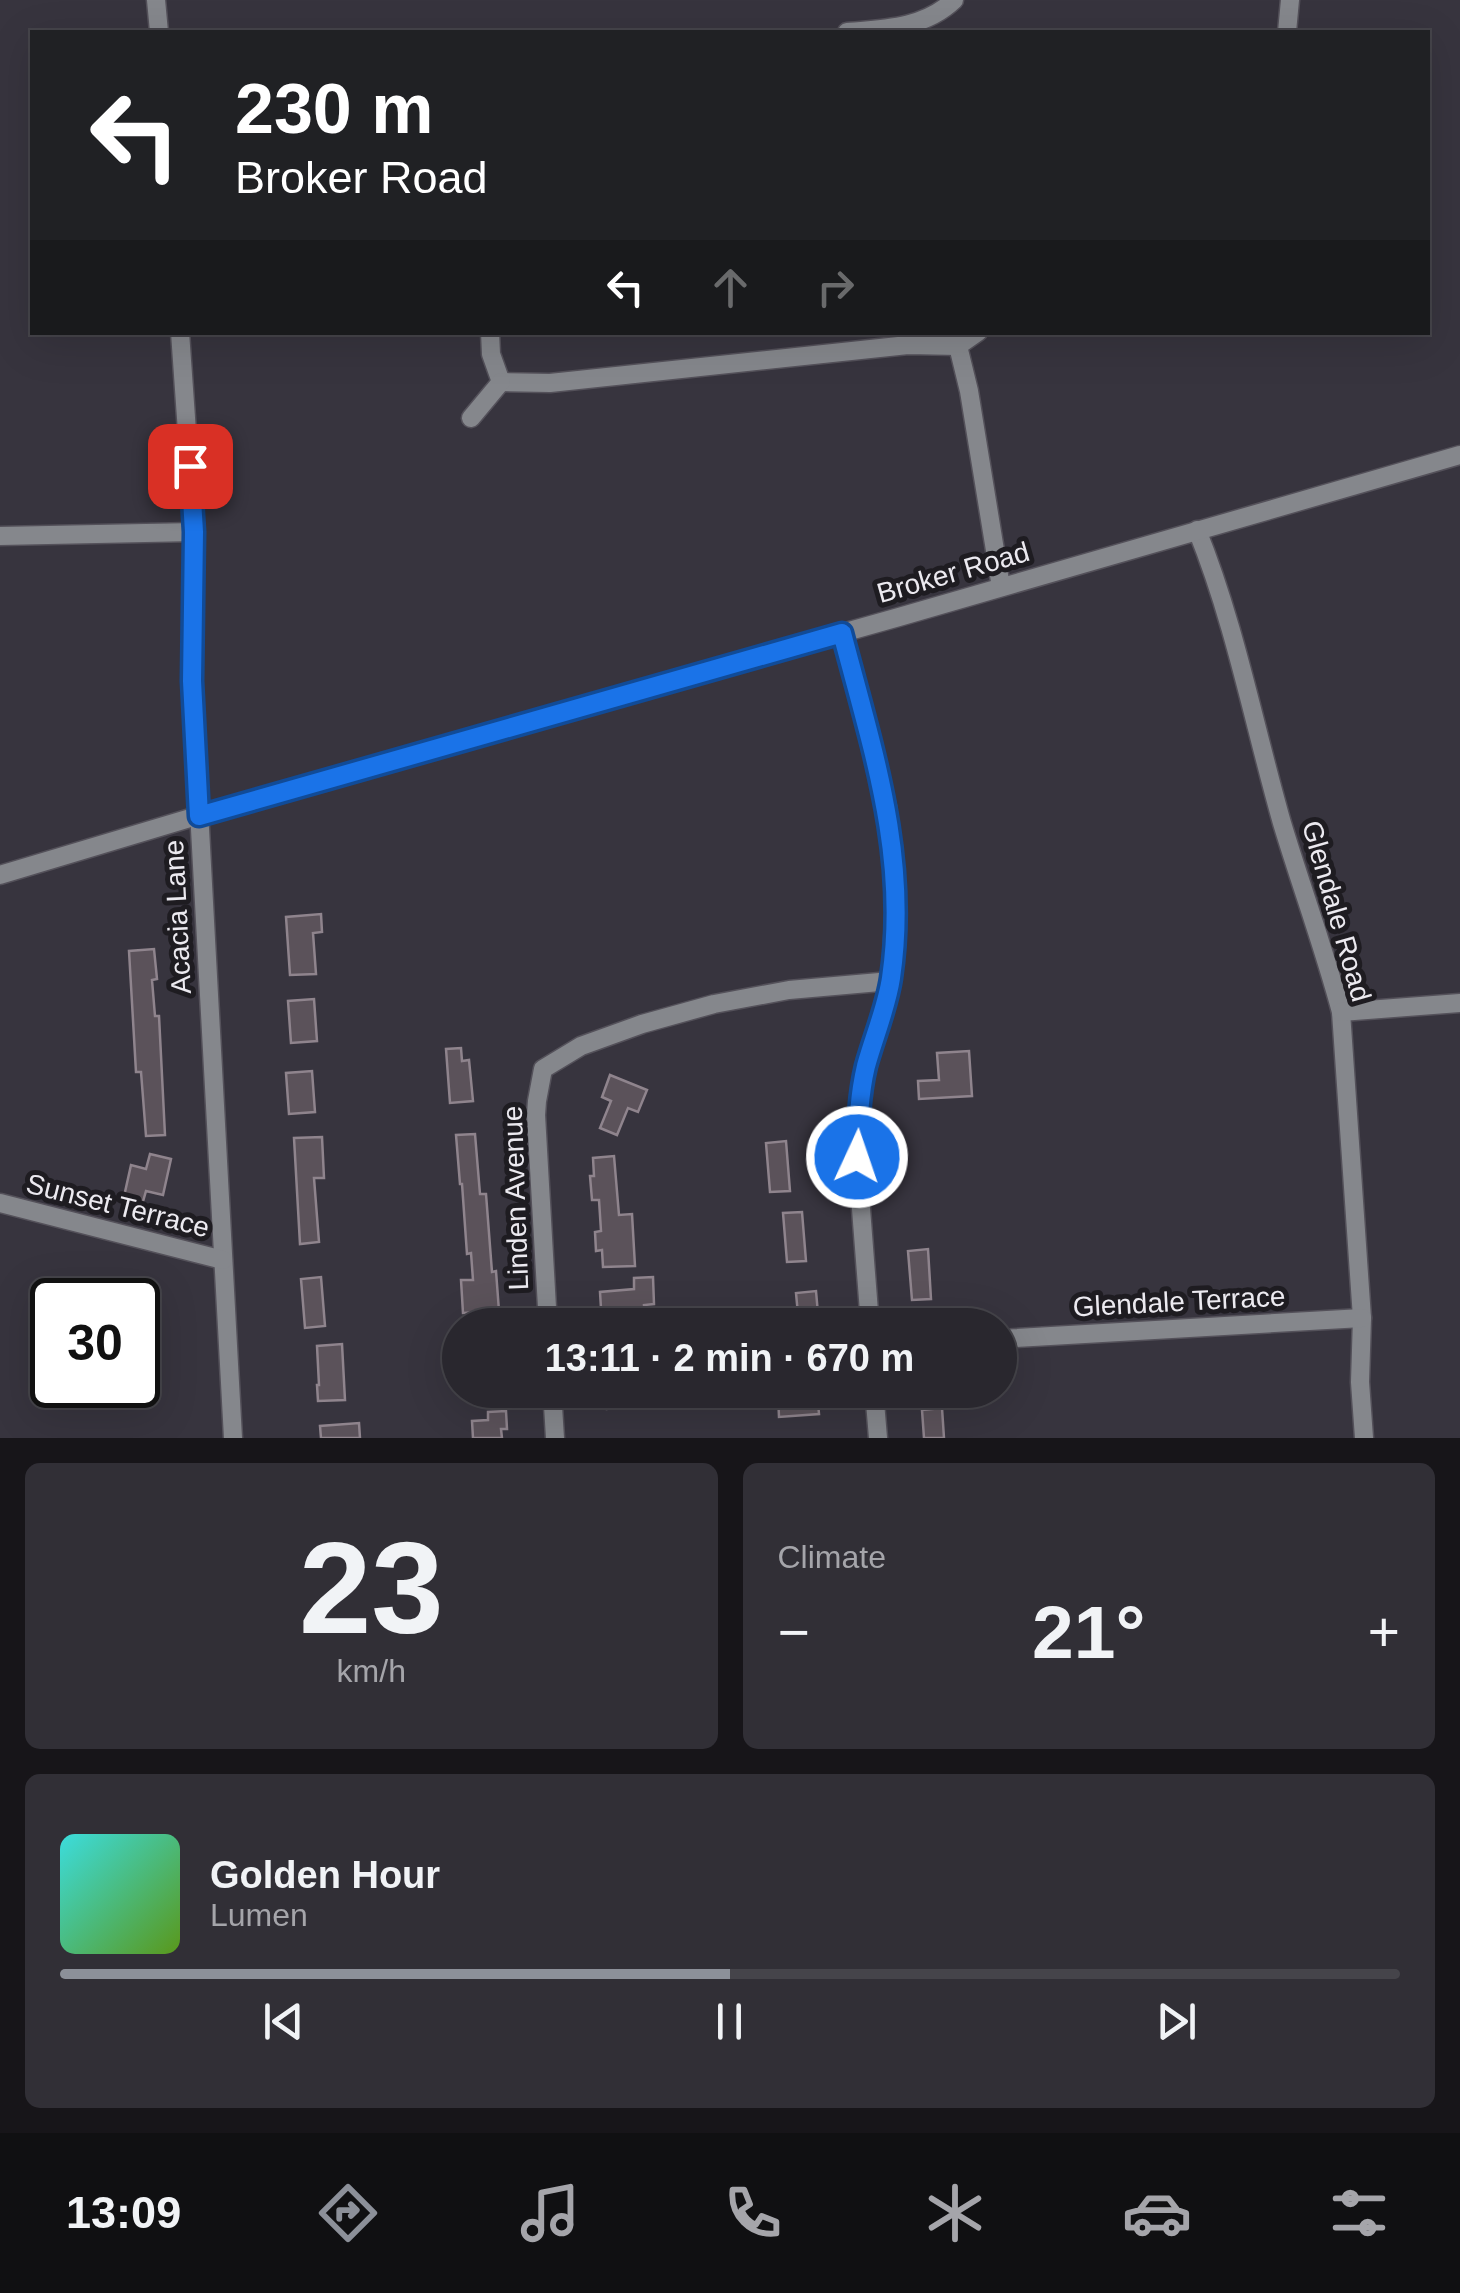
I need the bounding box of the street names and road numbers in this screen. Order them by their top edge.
street label: Broker Road [873,536,1033,609]
street label: Glendale Road [1296,817,1377,1005]
street label: Acacia Lane [158,839,197,995]
street label: Linden Avenue [497,1105,534,1291]
street label: Sunset Terrace [23,1168,213,1243]
street label: Glendale Terrace [1072,1280,1286,1323]

